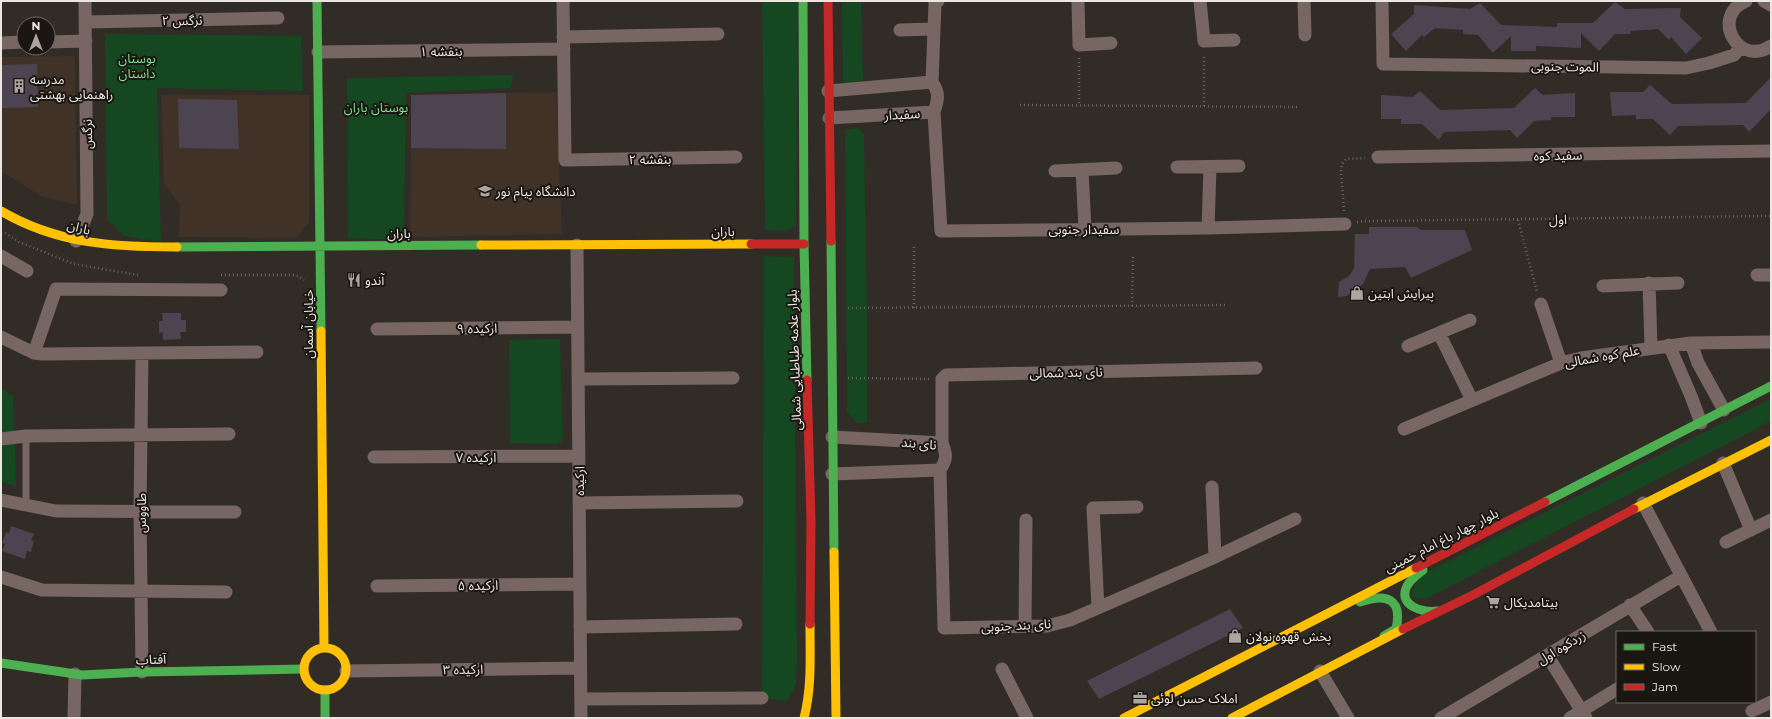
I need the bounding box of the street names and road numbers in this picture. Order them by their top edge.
street label: نرگس ۲ [161,12,203,29]
street label: بنفشه ۱ [420,43,462,59]
street label: الموت جنوبی [1531,57,1599,76]
street label: سفیدار [882,105,921,123]
street label: نرگس [79,119,96,149]
street label: سفید کوه [1534,147,1582,163]
street label: بنفشه ۲ [629,151,671,167]
street label: اول [1549,211,1567,228]
street label: باران [65,216,93,239]
street label: سفیدار جنوبی [1049,221,1119,238]
street label: باران [711,223,735,240]
street label: باران [387,225,411,242]
street label: خیابان آسمان [300,289,317,359]
street label: بلوار علامه طباطبایی شمالی [784,289,805,431]
street label: ارکیده ۹ [457,320,497,336]
street label: علم کوه شمالی [1563,341,1642,373]
street label: نای بند شمالی [1029,363,1103,382]
street label: نای بند [901,433,937,454]
street label: ارکیده ۷ [456,449,496,465]
street label: ارکیده [571,466,587,496]
street label: طاووس [133,493,150,533]
street label: بلوار چهار باغ امام خمینی [1381,504,1502,578]
street label: ارکیده ۵ [458,577,498,593]
street label: نای بند جنوبی [981,615,1052,636]
street label: زردکوه اول [1534,626,1589,668]
street label: آفتاب [136,650,168,668]
street label: ارکیده ۳ [443,661,483,677]

